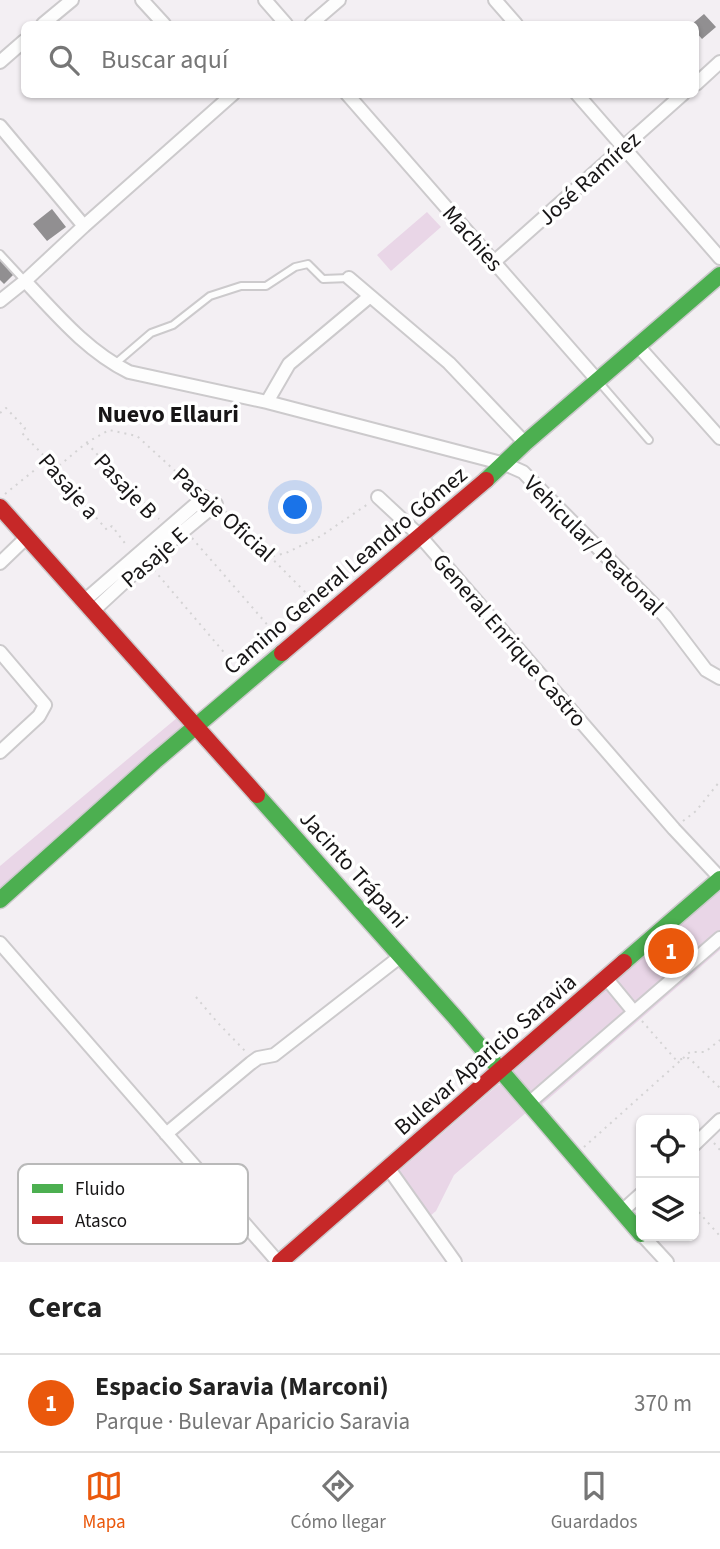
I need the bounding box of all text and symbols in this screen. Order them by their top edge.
search box [21,21,699,98]
icon: search [45,41,83,79]
text: Buscar aquí [101,41,228,78]
street label: José Ramírez [531,123,648,233]
street label: Machies [435,198,511,279]
district label: Nuevo Ellauri [97,397,239,432]
street label: Pasaje a [31,446,107,527]
street label: Pasaje B [86,446,165,527]
street label: Camino General Leandro Gómez [216,458,474,682]
street label: Pasaje Oficial [165,459,282,569]
street label: Vehicular/ Peatonal [516,468,671,623]
your location [278,490,312,524]
street label: Pasaje E [114,519,195,596]
street label: General Enrique Castro [425,546,594,734]
street label: Jacinto Trápani [292,803,416,936]
pin: 1 [648,925,694,977]
street label: Bulevar Aparicio Saravia [387,966,584,1143]
map controls [636,1115,699,1241]
button: locate [636,1115,699,1178]
legend [18,1164,248,1244]
text: Fluido [75,1176,125,1203]
button: layers [636,1178,699,1241]
text: Atasco [75,1208,127,1235]
text: Cerca [28,1286,102,1329]
text: Espacio Saravia (Marconi) [95,1368,389,1405]
text: 1 [45,1387,57,1420]
text: 370 m [634,1387,692,1420]
text: Parque · Bulevar Aparicio Saravia [95,1405,410,1438]
tab: Mapa [82,1467,126,1536]
tab: Cómo llegar [290,1467,386,1536]
tab: Guardados [551,1467,638,1536]

